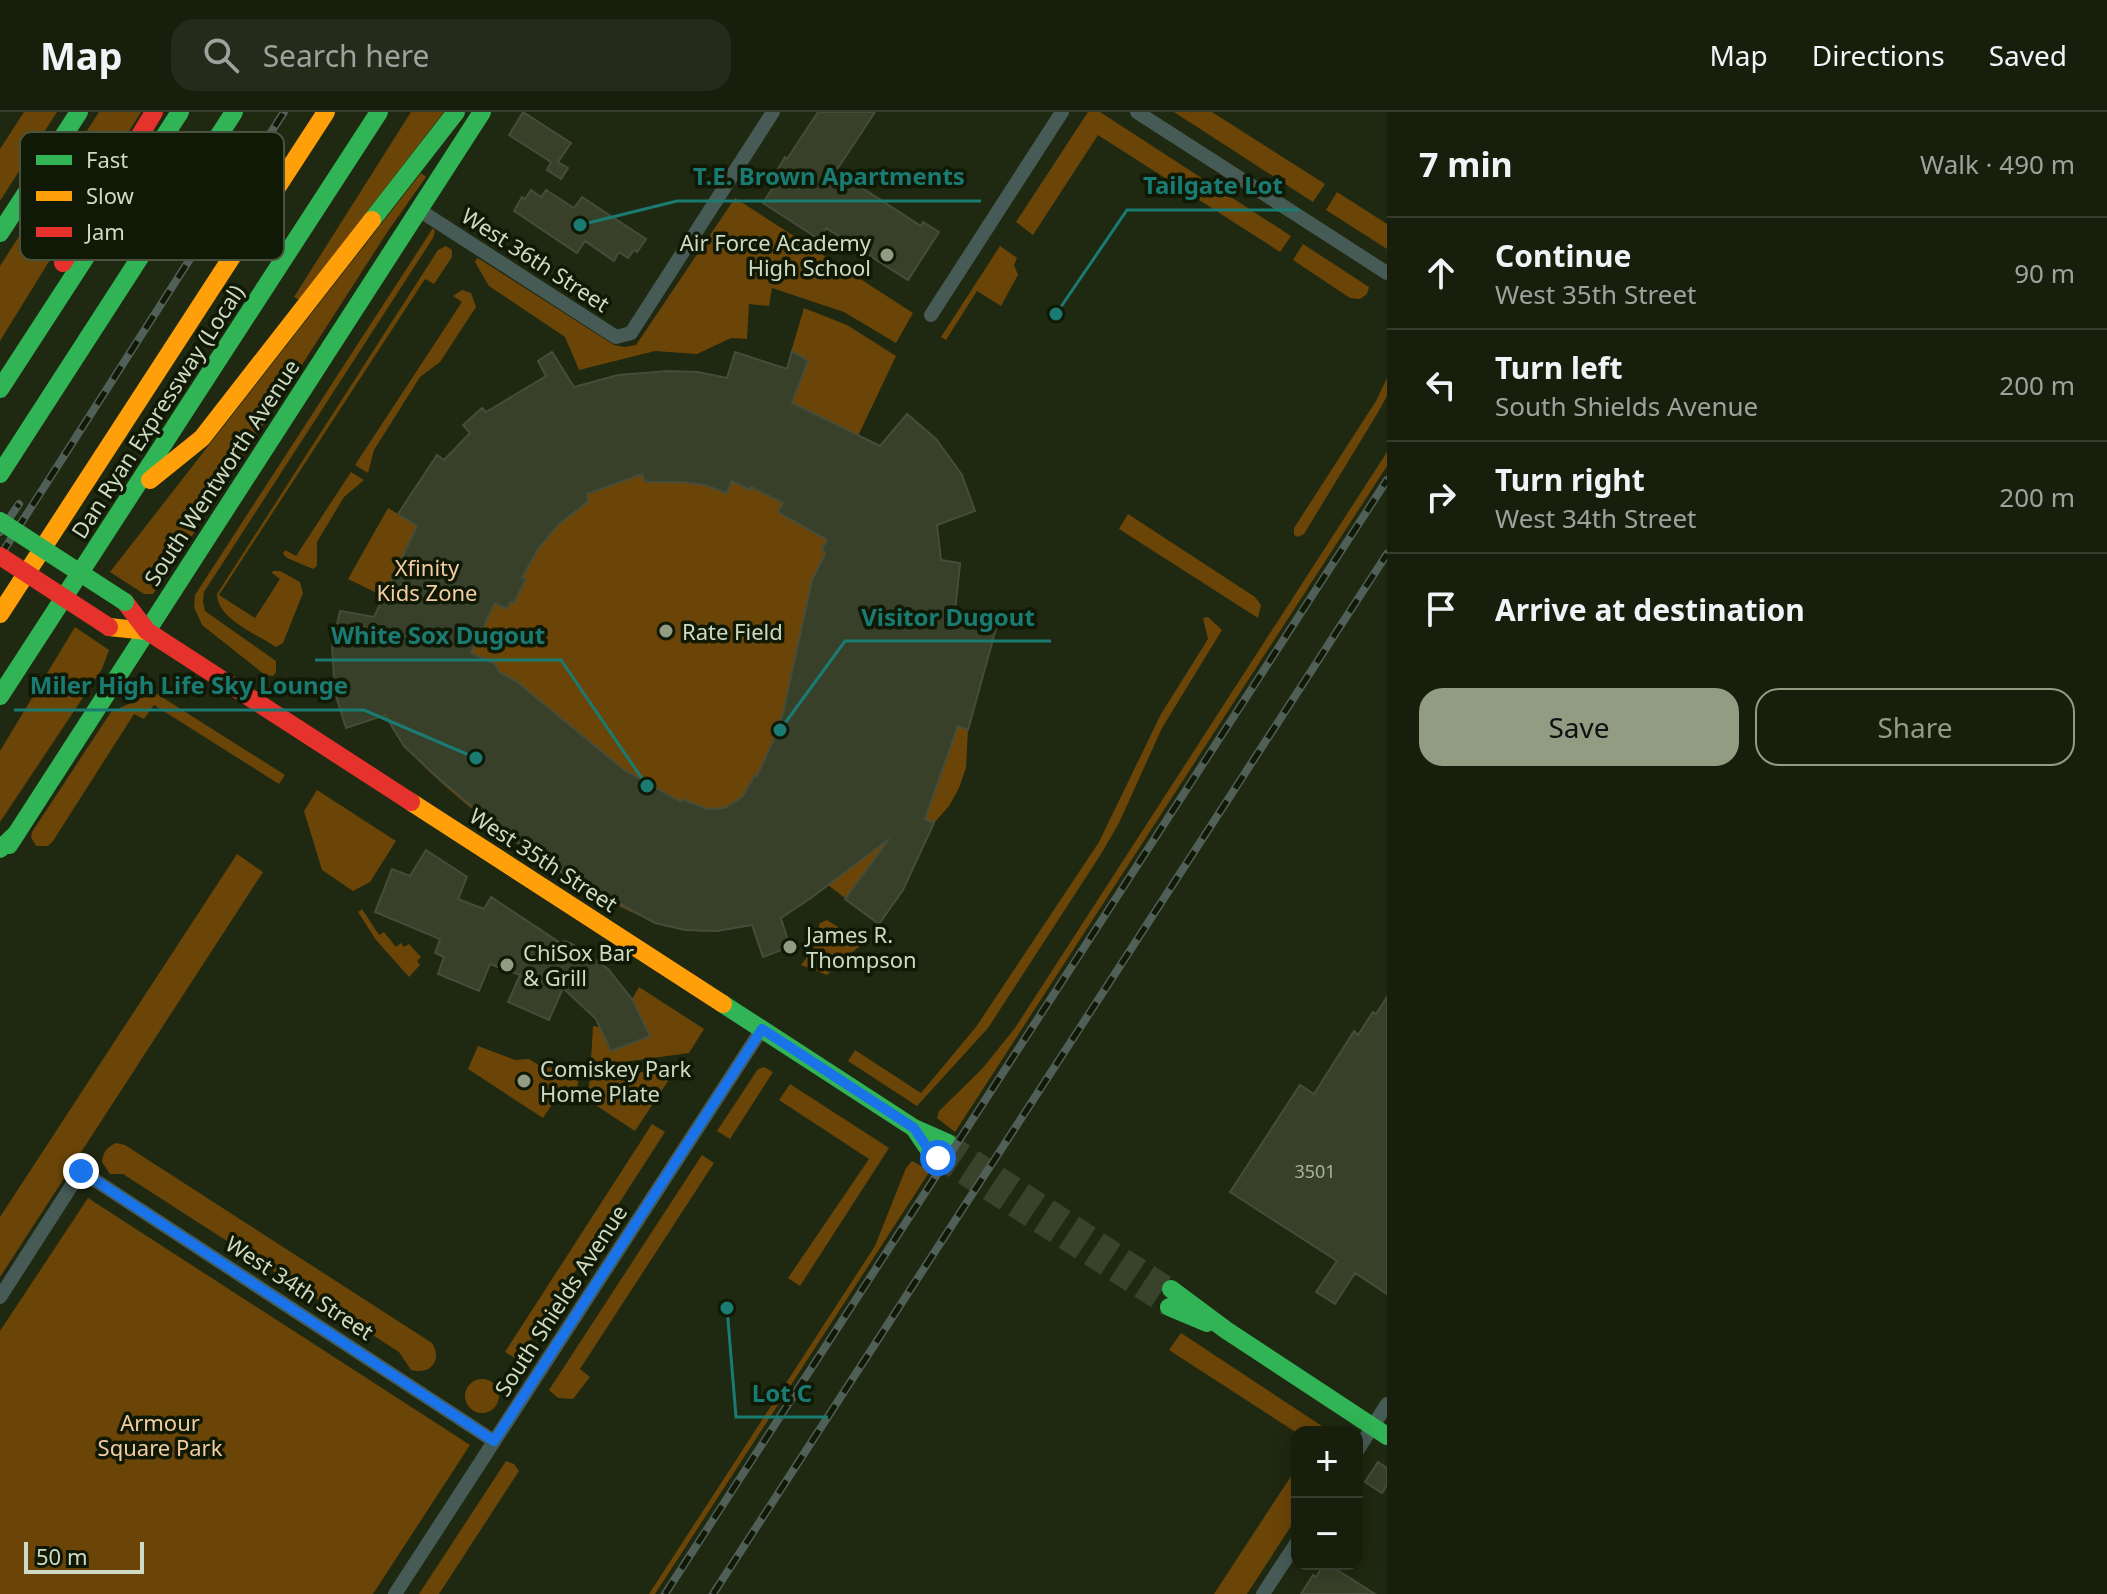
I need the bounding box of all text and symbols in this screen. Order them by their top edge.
search box [171,19,731,91]
text: Map [40,29,123,81]
icon: search [199,33,243,77]
text: Search here [263,35,430,76]
text: Map [1709,36,1768,74]
text: Directions [1812,36,1945,74]
text: Saved [1989,36,2067,74]
legend [20,132,284,260]
text: 7 min [1419,141,1513,187]
text: Fast [86,144,128,174]
text: Walk · 490 m [1920,146,2075,182]
callout: T.E. Brown Apartments [677,153,981,201]
text: T.E. Brown Apartments [693,159,965,192]
callout: Tailgate Lot [1127,162,1299,210]
text: Tailgate Lot [1143,168,1283,201]
text: Slow [86,180,135,210]
street label: West 36th Street [456,200,616,318]
text: Jam [84,216,125,246]
place label: Air Force Academy High School [680,227,872,282]
text: Continue [1495,235,1631,276]
marker: Air Force Academy High School [878,246,896,264]
icon: ahead [1419,251,1463,295]
text: 90 m [2014,255,2075,291]
text: West 35th Street [1495,276,1696,312]
street label: Dan Ryan Expressway (Local) [64,278,250,544]
text: Turn left [1495,347,1623,388]
street label: South Wentworth Avenue [136,353,306,591]
icon: left [1419,363,1463,407]
text: 200 m [1999,367,2075,403]
text: South Shields Avenue [1495,388,1758,424]
text: Turn right [1495,459,1645,500]
icon: right [1419,475,1463,519]
text: 200 m [1999,479,2075,515]
text: West 34th Street [1495,500,1696,536]
park label: Xfinity Kids Zone [377,552,477,607]
icon: arrive [1419,587,1463,631]
text: Arrive at destination [1495,589,1805,630]
callout: Visitor Dugout [845,593,1051,641]
text: Visitor Dugout [861,600,1035,633]
callout: White Sox Dugout [315,612,561,660]
place label: Rate Field [682,616,783,646]
text: White Sox Dugout [331,618,545,651]
marker: Rate Field [657,622,675,640]
callout: Miler High Life Sky Lounge [14,662,364,710]
text: Miler High Life Sky Lounge [30,668,348,701]
button: Save [1419,688,1739,766]
button: Share [1755,688,2075,766]
street label: West 35th Street [464,800,624,918]
place label: James R. Thompson [804,919,917,974]
place label: ChiSox Bar & Grill [523,937,634,992]
marker: James R. Thompson [781,938,799,956]
marker: ChiSox Bar & Grill [498,956,516,974]
place label: Comiskey Park Home Plate [540,1053,691,1108]
marker: Comiskey Park Home Plate [515,1072,533,1090]
route start [920,1140,956,1176]
route end [63,1153,99,1189]
house number: 3501 [1294,1159,1336,1183]
street label: South Shields Avenue [487,1198,633,1402]
street label: West 34th Street [220,1228,380,1346]
callout: Lot C [736,1369,828,1417]
text: Lot C [752,1376,812,1409]
park label: Armour Square Park [98,1407,223,1462]
map controls [1291,1426,1363,1570]
button: + [1291,1426,1363,1498]
button: − [1291,1498,1363,1570]
scale bar [24,1538,144,1574]
text: 50 m [36,1541,87,1571]

